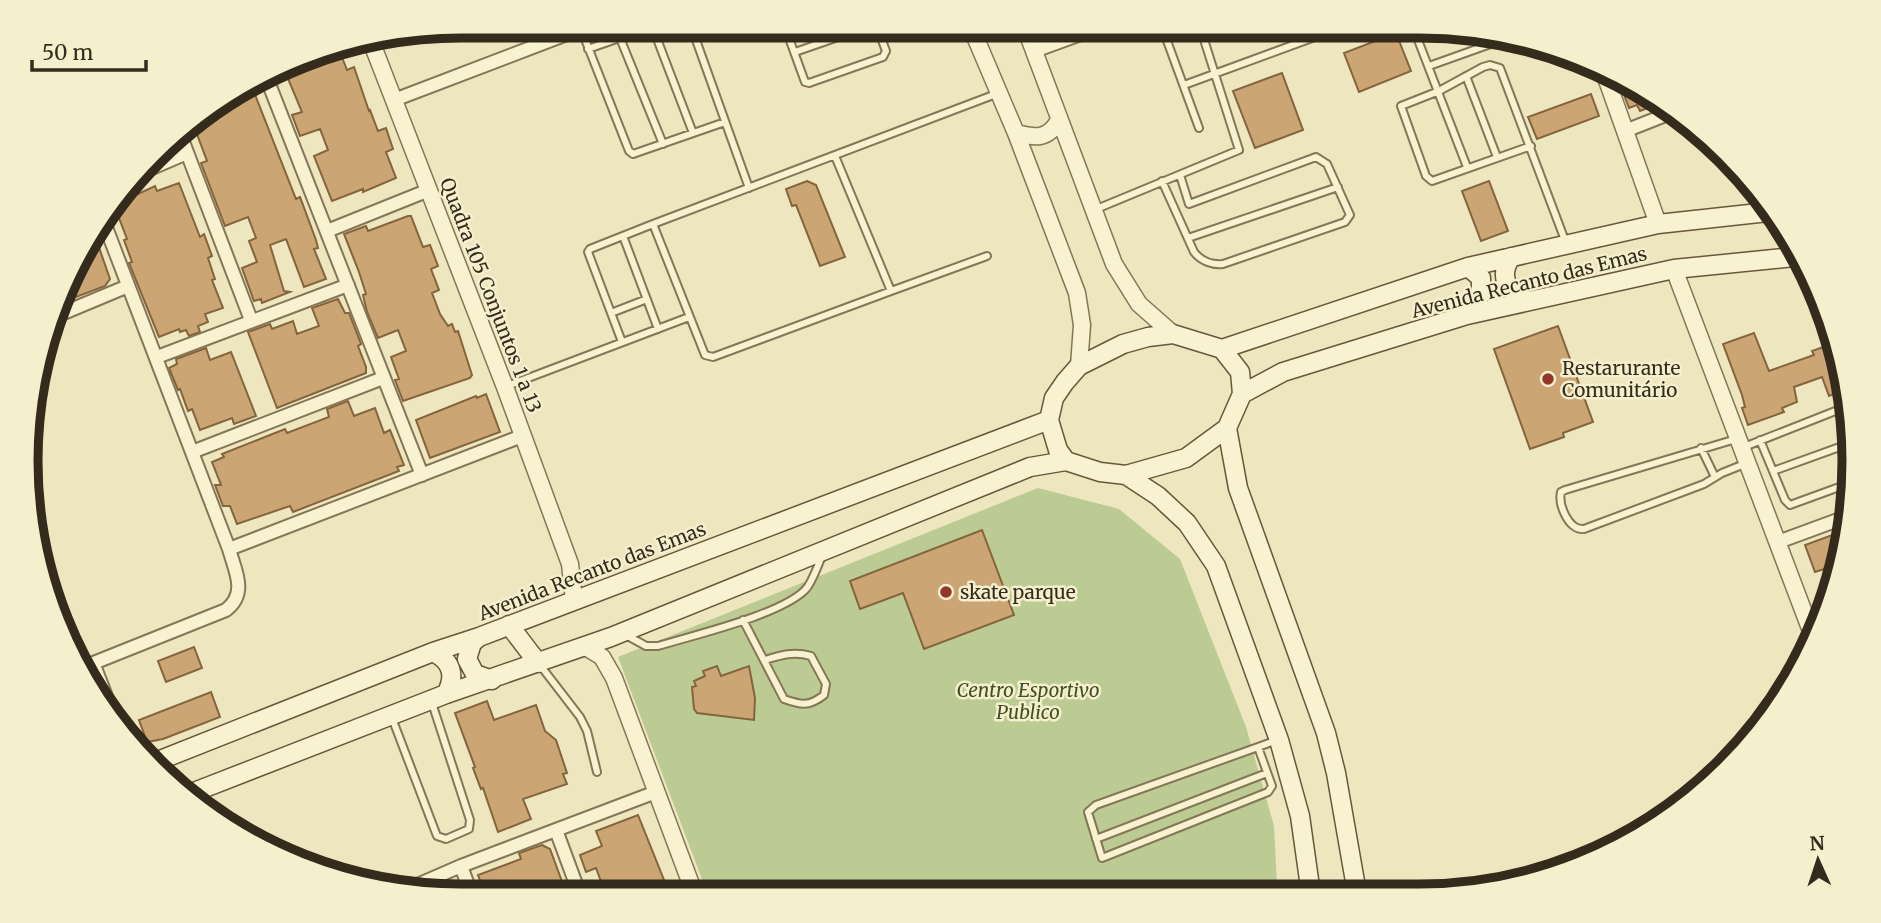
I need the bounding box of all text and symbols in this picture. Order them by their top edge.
scale bar [32,28,145,72]
text: 50 m [42,39,93,66]
street label: Quadra 105 Conjuntos 1 a 13 [435,174,547,416]
street label: Avenida Recanto das Emas [1408,241,1649,323]
place label: Restarurante Comunitário [1562,356,1680,402]
marker: Restarurante Comunitário [1540,371,1556,387]
street label: Avenida Recanto das Emas [474,516,709,626]
place label: skate parque [960,580,1076,604]
marker: skate parque [938,584,954,600]
park label: Centro Esportivo Publico [956,678,1100,724]
north arrow [1783,825,1853,895]
text: N [1809,831,1825,855]

